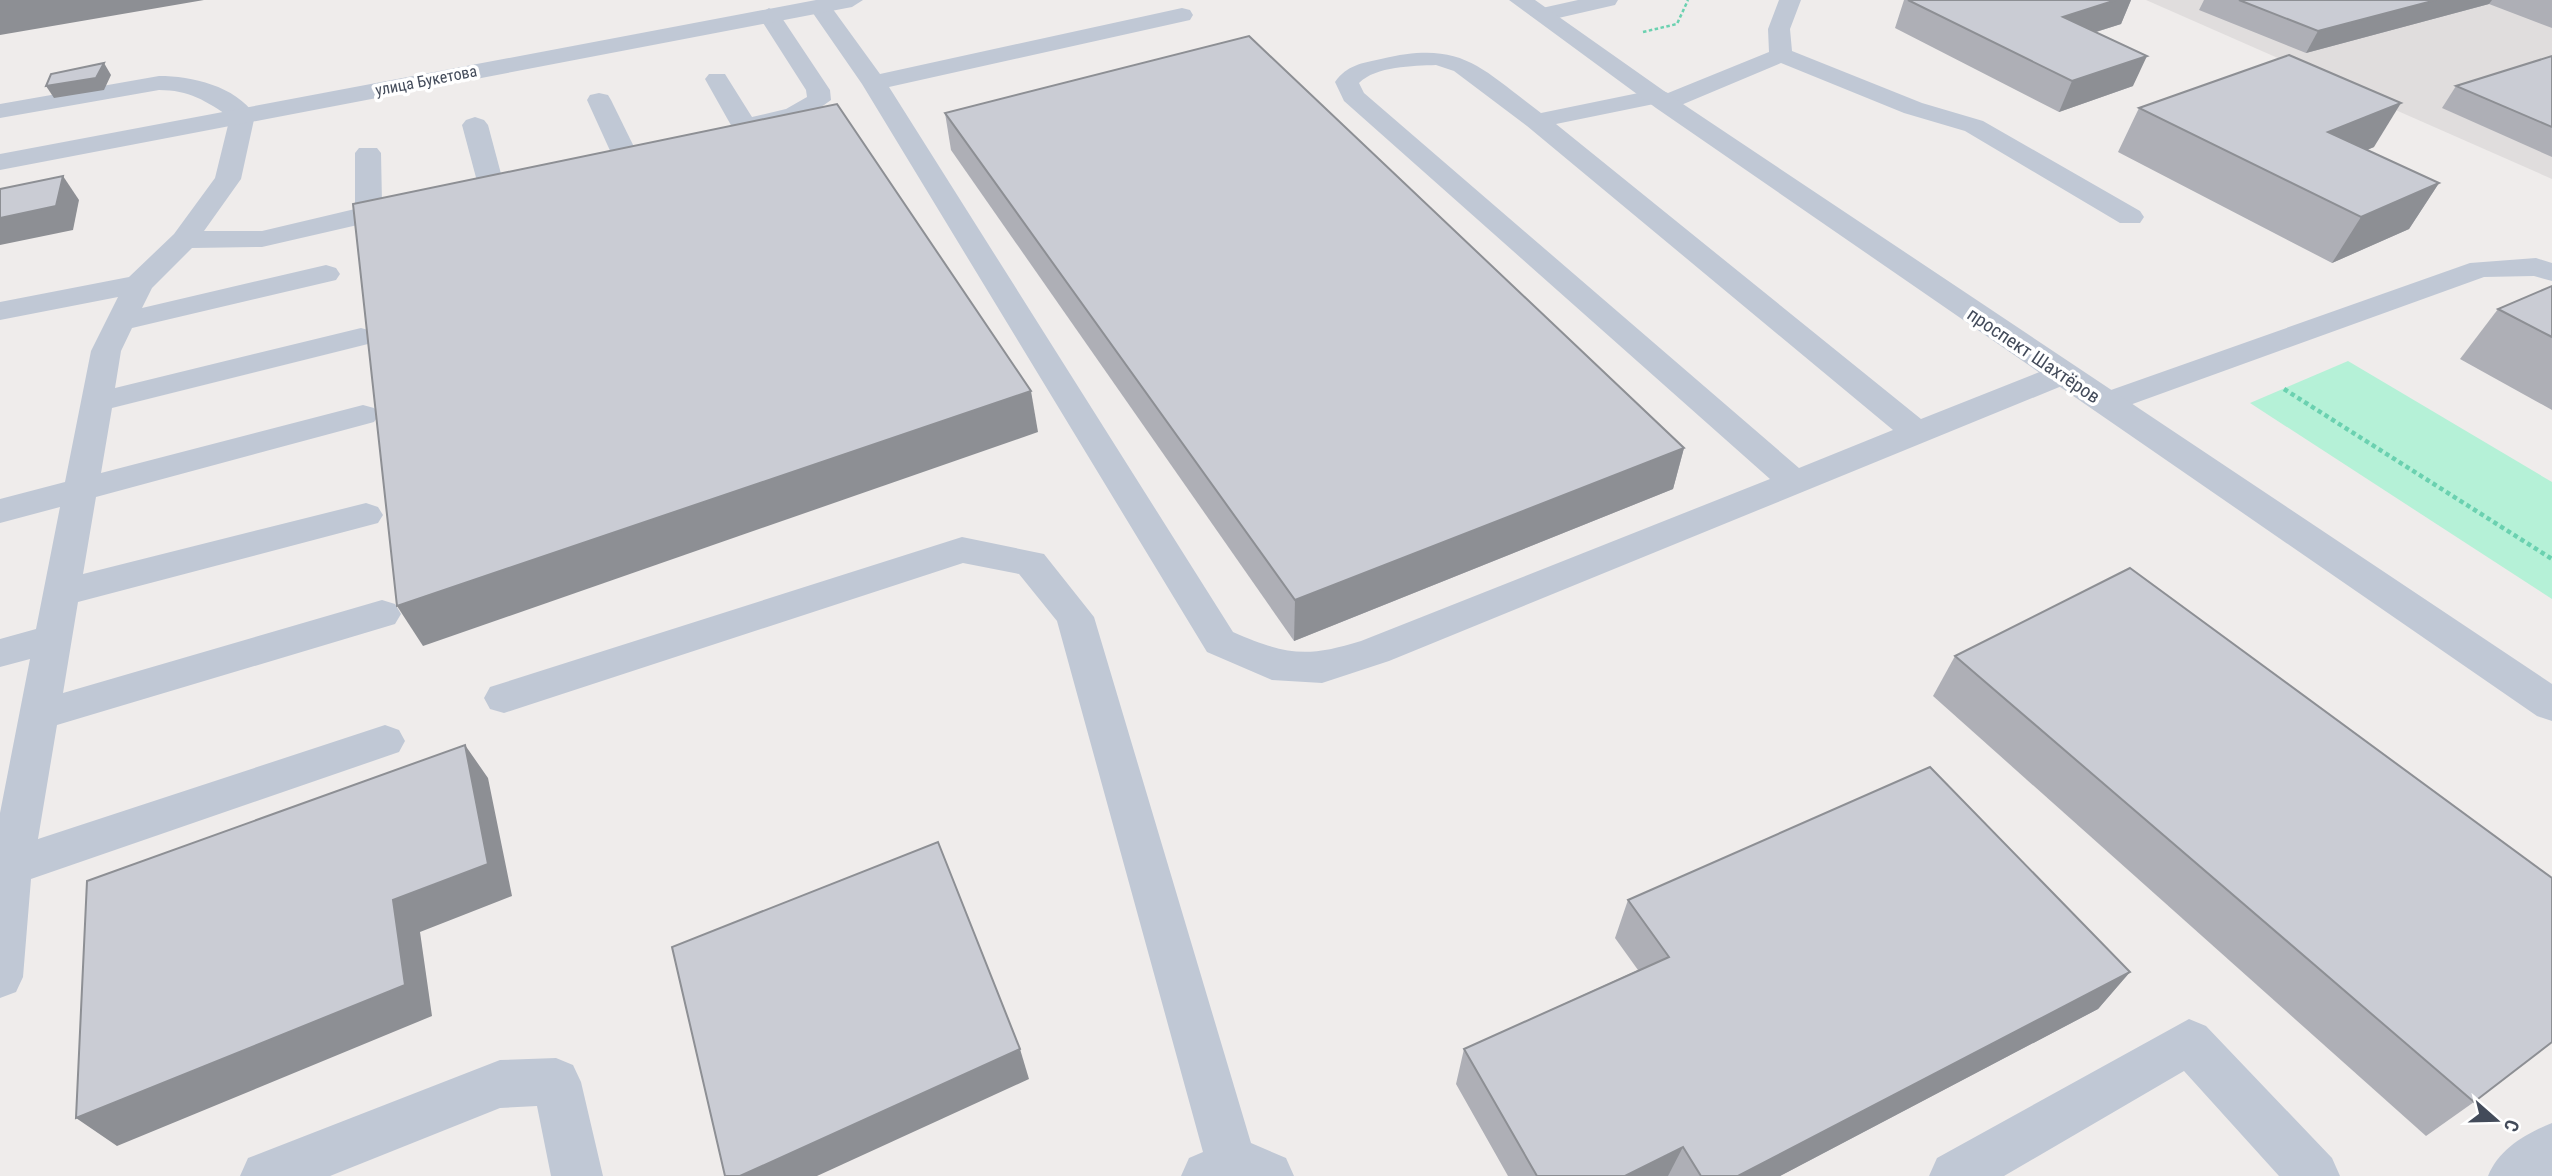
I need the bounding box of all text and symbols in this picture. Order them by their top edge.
street label: улица Букетова [374,61,478,100]
street label: проспект Шахтёров [1963,302,2104,408]
north arrow [2461,1085,2531,1155]
text: С [2499,1117,2524,1135]

